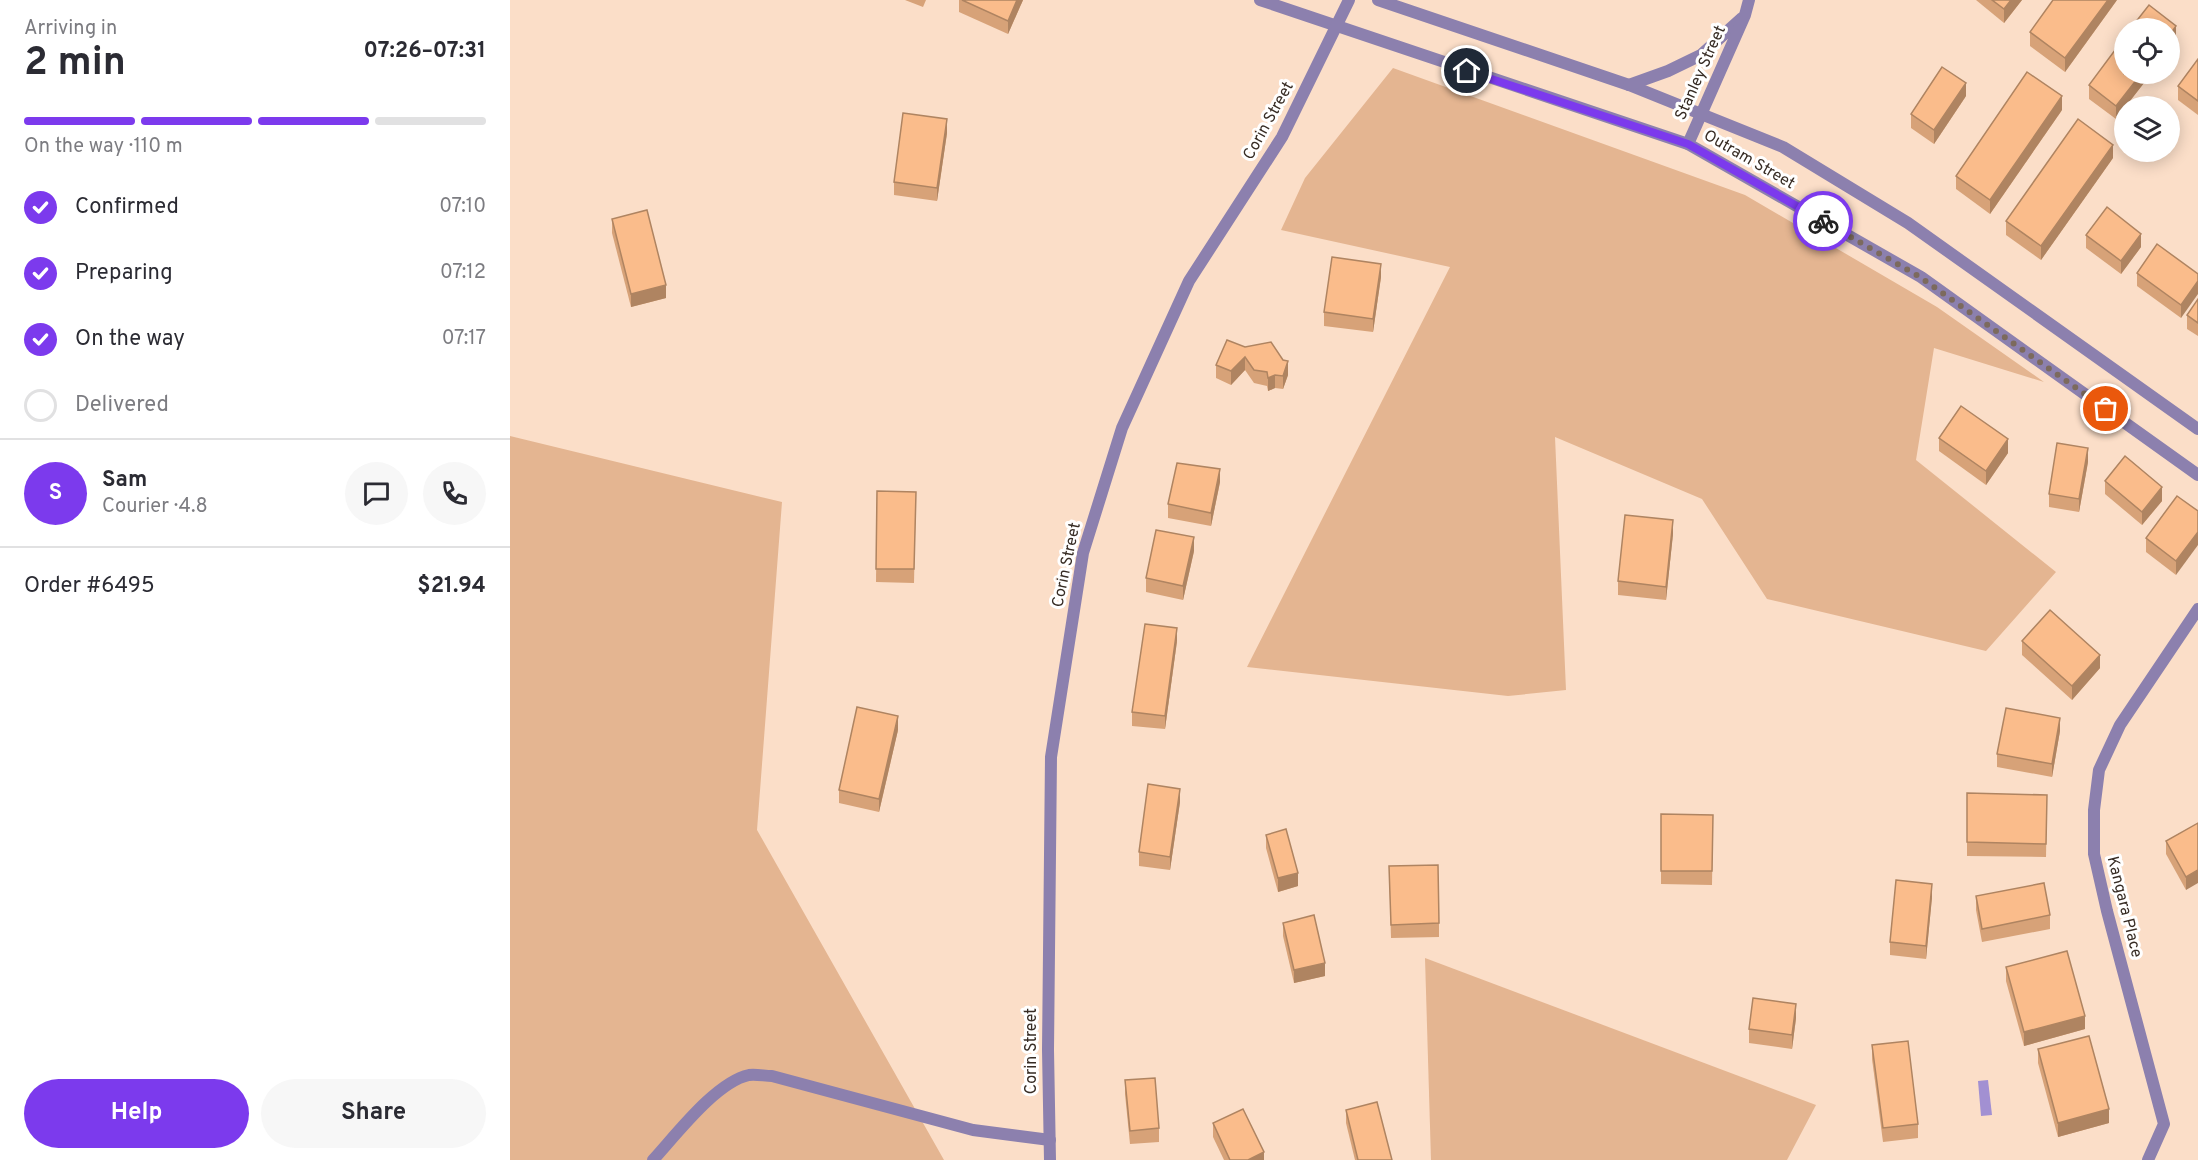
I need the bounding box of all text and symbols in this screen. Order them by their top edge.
text: Arriving in [24,16,117,42]
map controls [2114,18,2180,162]
button: locate [2114,18,2180,84]
street label: Stanley Street [1671,22,1731,124]
text: 07:26–07:31 [364,38,486,65]
text: 2 min [24,40,126,89]
pin [1441,45,1492,96]
icon: home [1450,54,1483,87]
street label: Corin Street [1239,78,1299,164]
button: layers [2114,96,2180,162]
street label: Outram Street [1700,126,1798,194]
text: On the way · 110 m [24,134,183,160]
icon: check [24,191,57,224]
courier [1793,191,1853,251]
text: Confirmed [75,194,179,221]
text: 07:10 [439,194,486,220]
icon: bike [1807,205,1840,238]
icon: check [24,257,57,290]
text: Preparing [75,260,173,287]
text: 07:12 [440,260,486,286]
icon: check [24,323,57,356]
text: On the way [75,326,185,353]
text: 07:17 [442,326,486,352]
pin [2080,383,2131,434]
text: Delivered [75,392,169,419]
icon: bag [2089,392,2122,425]
button: chat [345,462,408,525]
button: phone [423,462,486,525]
text: Sam [102,467,147,494]
text: S [49,480,62,507]
text: Courier · 4.8 [102,494,208,520]
street label: Corin Street [1048,521,1086,609]
text: Order #6495 [24,573,155,600]
text: $21.94 [417,573,486,600]
street label: Kangara Place [2102,854,2146,960]
street label: Corin Street [1022,1008,1042,1094]
button: Help [24,1079,249,1148]
button: Share [261,1079,486,1148]

